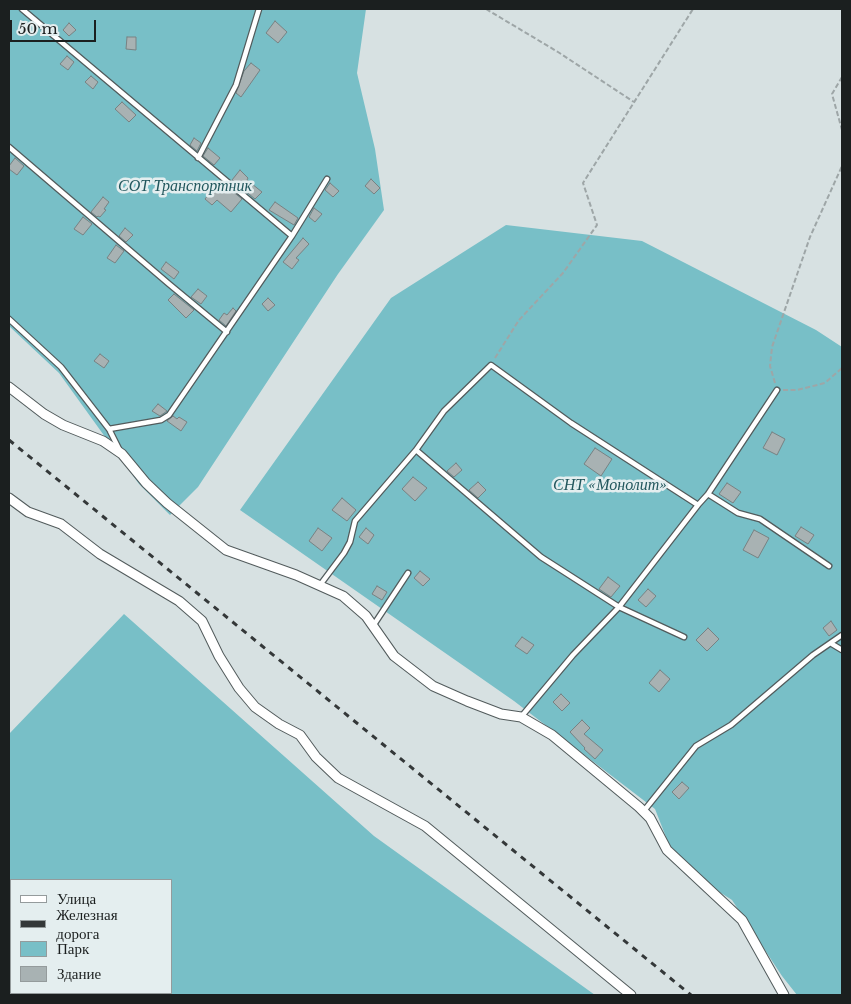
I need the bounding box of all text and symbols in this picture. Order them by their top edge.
scale bar [12,10,99,42]
text: 50 m [18,19,58,38]
park label: СОТ Транспортник [118,176,252,196]
park label: СНТ «Монолит» [553,475,667,495]
legend [10,879,172,994]
text: Улица [57,889,96,908]
text: Железная дорога [56,905,118,943]
text: Парк [57,939,89,958]
text: Здание [57,964,101,983]

